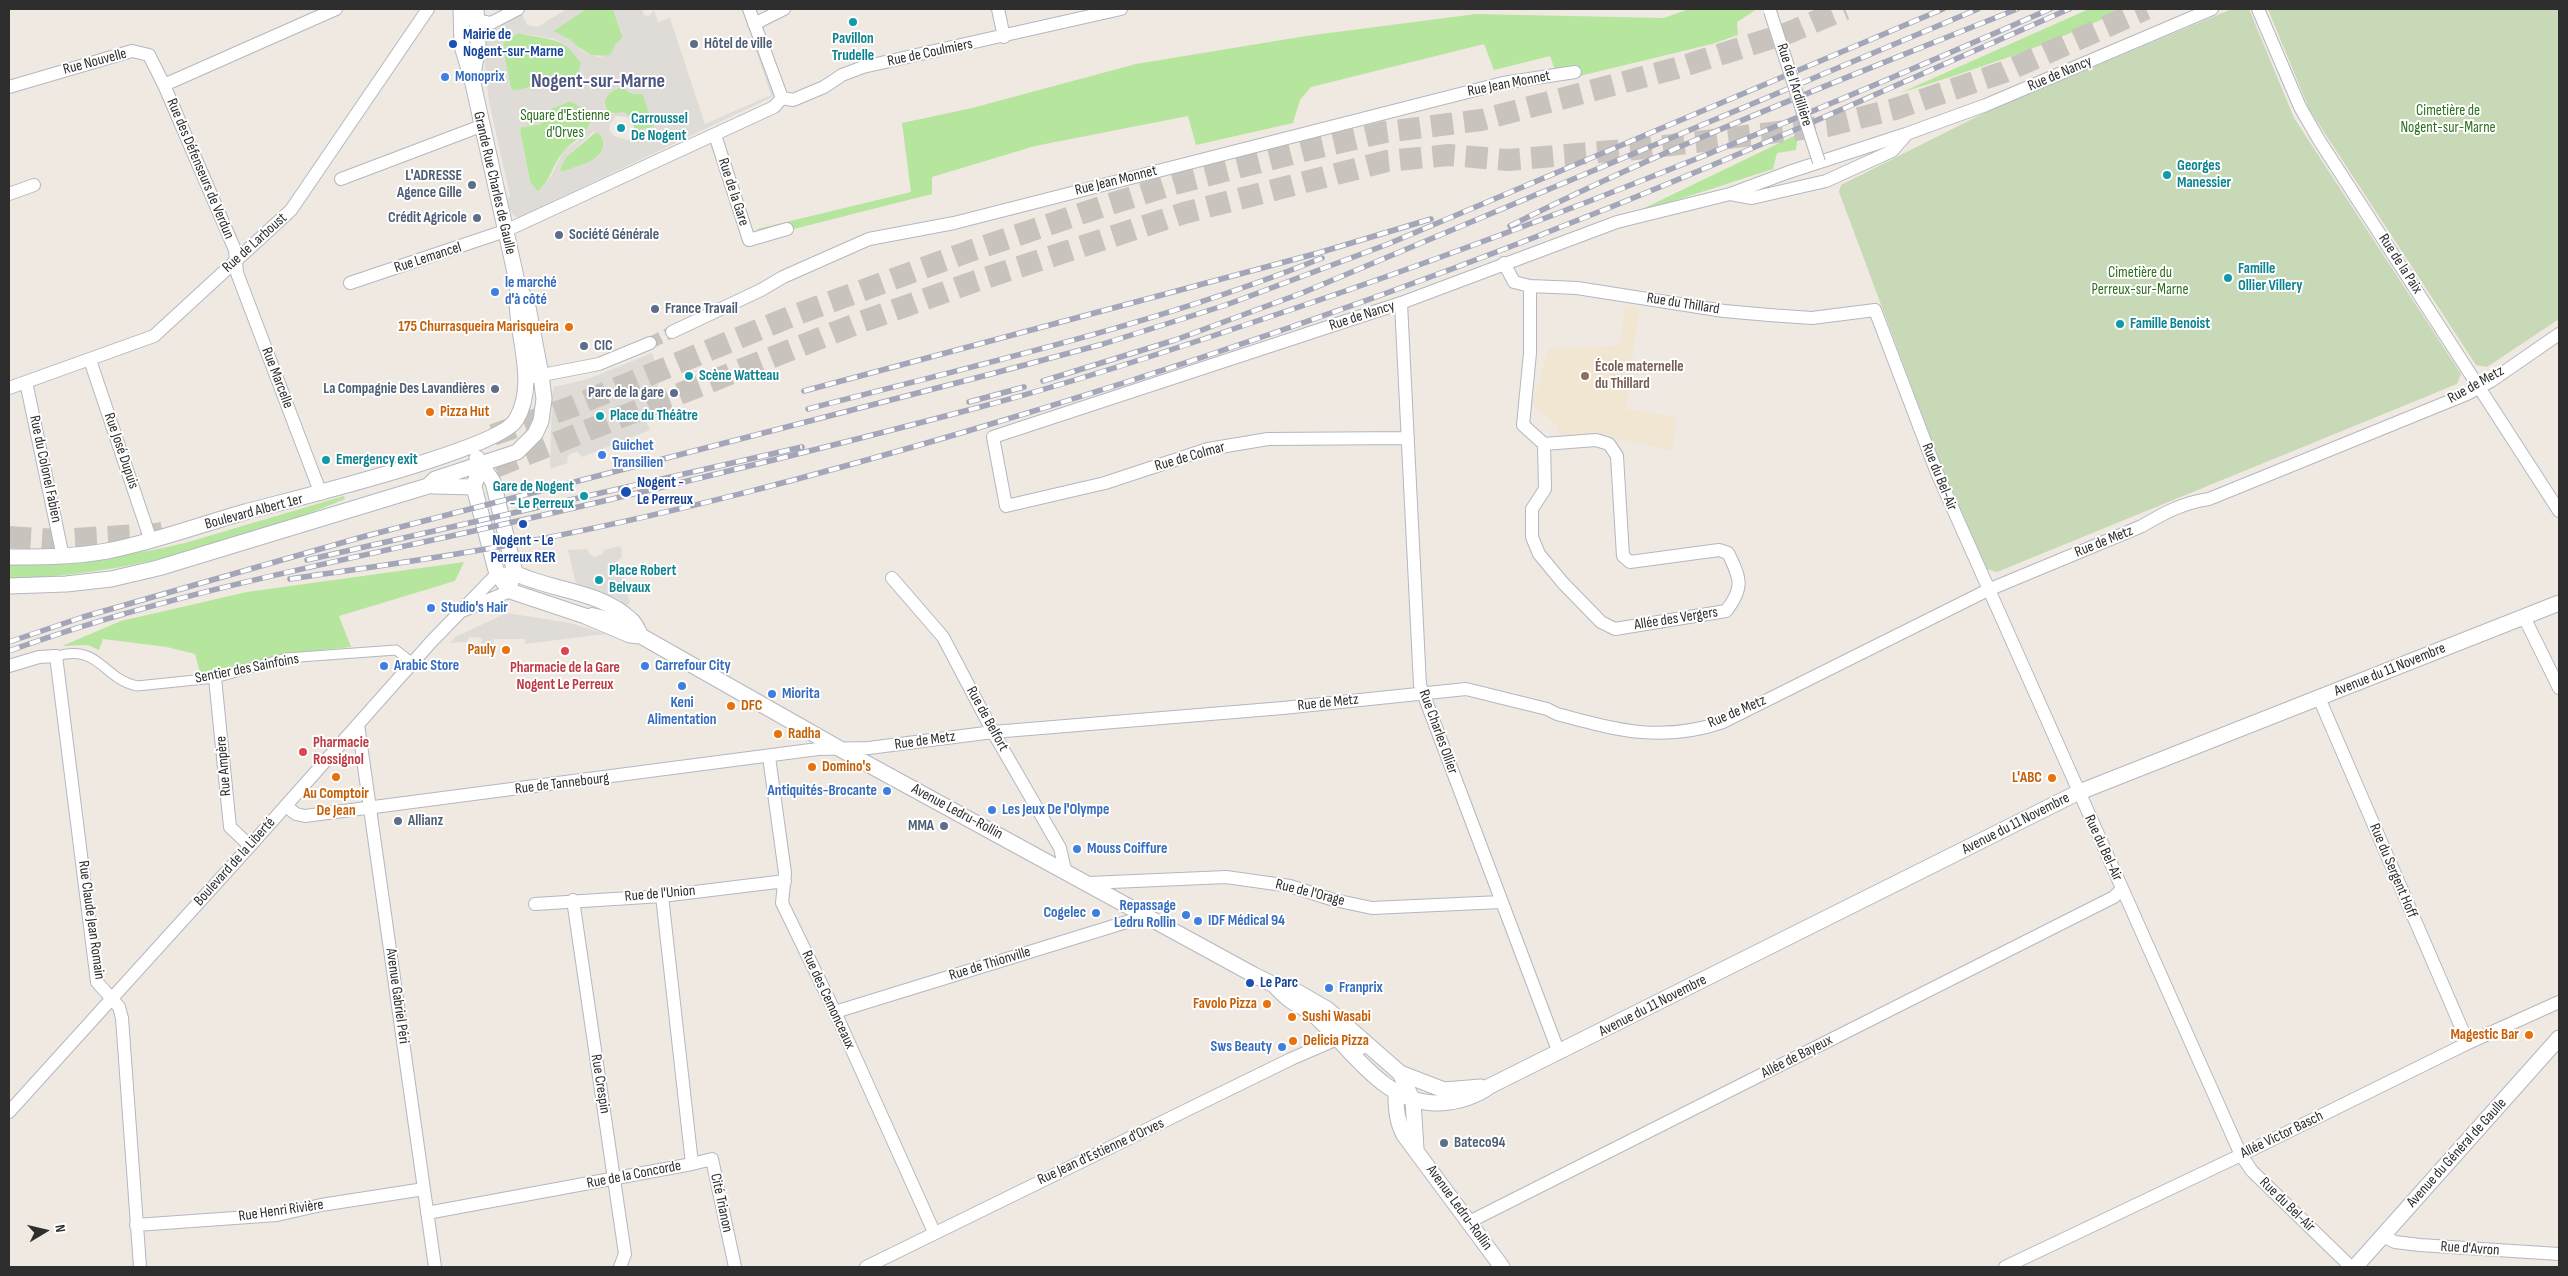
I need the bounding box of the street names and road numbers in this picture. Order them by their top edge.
street label: Rue de Coulmiers [886,35,974,71]
street label: Rue de l'Ardillière [1772,41,1816,129]
street label: Rue Nouvelle [61,45,129,79]
street label: Rue de Nancy [2025,52,2095,96]
street label: Rue Jean Monnet [1466,67,1552,101]
street label: Rue des Défenseurs de Verdun [162,96,238,242]
street label: Grande Rue Charles de Gaulle [469,110,519,256]
street label: Rue de la Gare [714,156,752,228]
street label: Rue Jean Monnet [1073,162,1159,200]
street label: Rue de Larboust [219,209,291,277]
street label: Rue de la Paix [2374,231,2426,297]
street label: Rue Lemancel [392,239,464,277]
street label: Rue du Thillard [1645,289,1721,319]
street label: Rue de Nancy [1327,297,1397,335]
street label: Rue Marcelle [257,345,297,411]
street label: Rue de Metz [2445,362,2507,408]
street label: Rue José Dupuis [100,411,142,491]
street label: Rue du Colonel Fabien [25,414,65,524]
street label: Rue de Colmar [1153,438,1227,476]
street label: Rue du Bel-Air [1917,441,1961,513]
street label: Boulevard Albert 1er [203,490,305,534]
street label: Rue de Metz [2072,522,2136,562]
street label: Allée des Vergers [1633,604,1719,634]
street label: Avenue du 11 Novembre [2332,640,2448,700]
street label: Sentier des Sainfoins [194,650,300,688]
street label: Rue de Belfort [962,684,1012,754]
street label: Rue Charles Ollier [1414,687,1462,777]
street label: Rue de Metz [1297,691,1359,715]
street label: Rue de Metz [1705,692,1769,732]
street label: Rue de Metz [893,728,957,754]
street label: Rue Ampère [212,735,236,797]
street label: Rue de Tannebourg [514,769,610,799]
street label: Avenue Ledru-Rollin [908,780,1006,844]
street label: Avenue du 11 Novembre [1959,789,2073,859]
street label: Rue du Bel-Air [2080,812,2126,884]
street label: Boulevard de la Liberté [190,814,280,910]
street label: Rue du Sergent Hoff [2365,821,2421,921]
street label: Rue Claude Jean Romain [74,859,108,981]
street label: Rue de l'Orage [1274,876,1346,910]
street label: Rue de l'Union [624,882,696,906]
street label: Rue de Thionville [947,943,1033,985]
street label: Avenue Gabriel Péri [381,947,413,1045]
street label: Rue des Cemonceaux [797,948,859,1052]
street label: Avenue du 11 Novembre [1596,971,1710,1041]
street label: Allée de Bayeux [1758,1031,1836,1083]
street label: Rue Crespin [586,1053,614,1115]
street label: Avenue du Général de Gaulle [2403,1095,2511,1211]
street label: Allée Victor Basch [2238,1107,2326,1163]
street label: Rue Jean d'Estienne d'Orves [1035,1115,1167,1189]
street label: Rue de la Concorde [585,1157,683,1193]
street label: Avenue Ledru-Rollin [1422,1162,1496,1254]
street label: Cité Trianon [706,1172,736,1234]
street label: Rue du Bel-Air [2255,1174,2319,1236]
street label: Rue Henri Rivière [237,1196,325,1226]
street label: Rue d'Avron [2440,1238,2500,1260]

